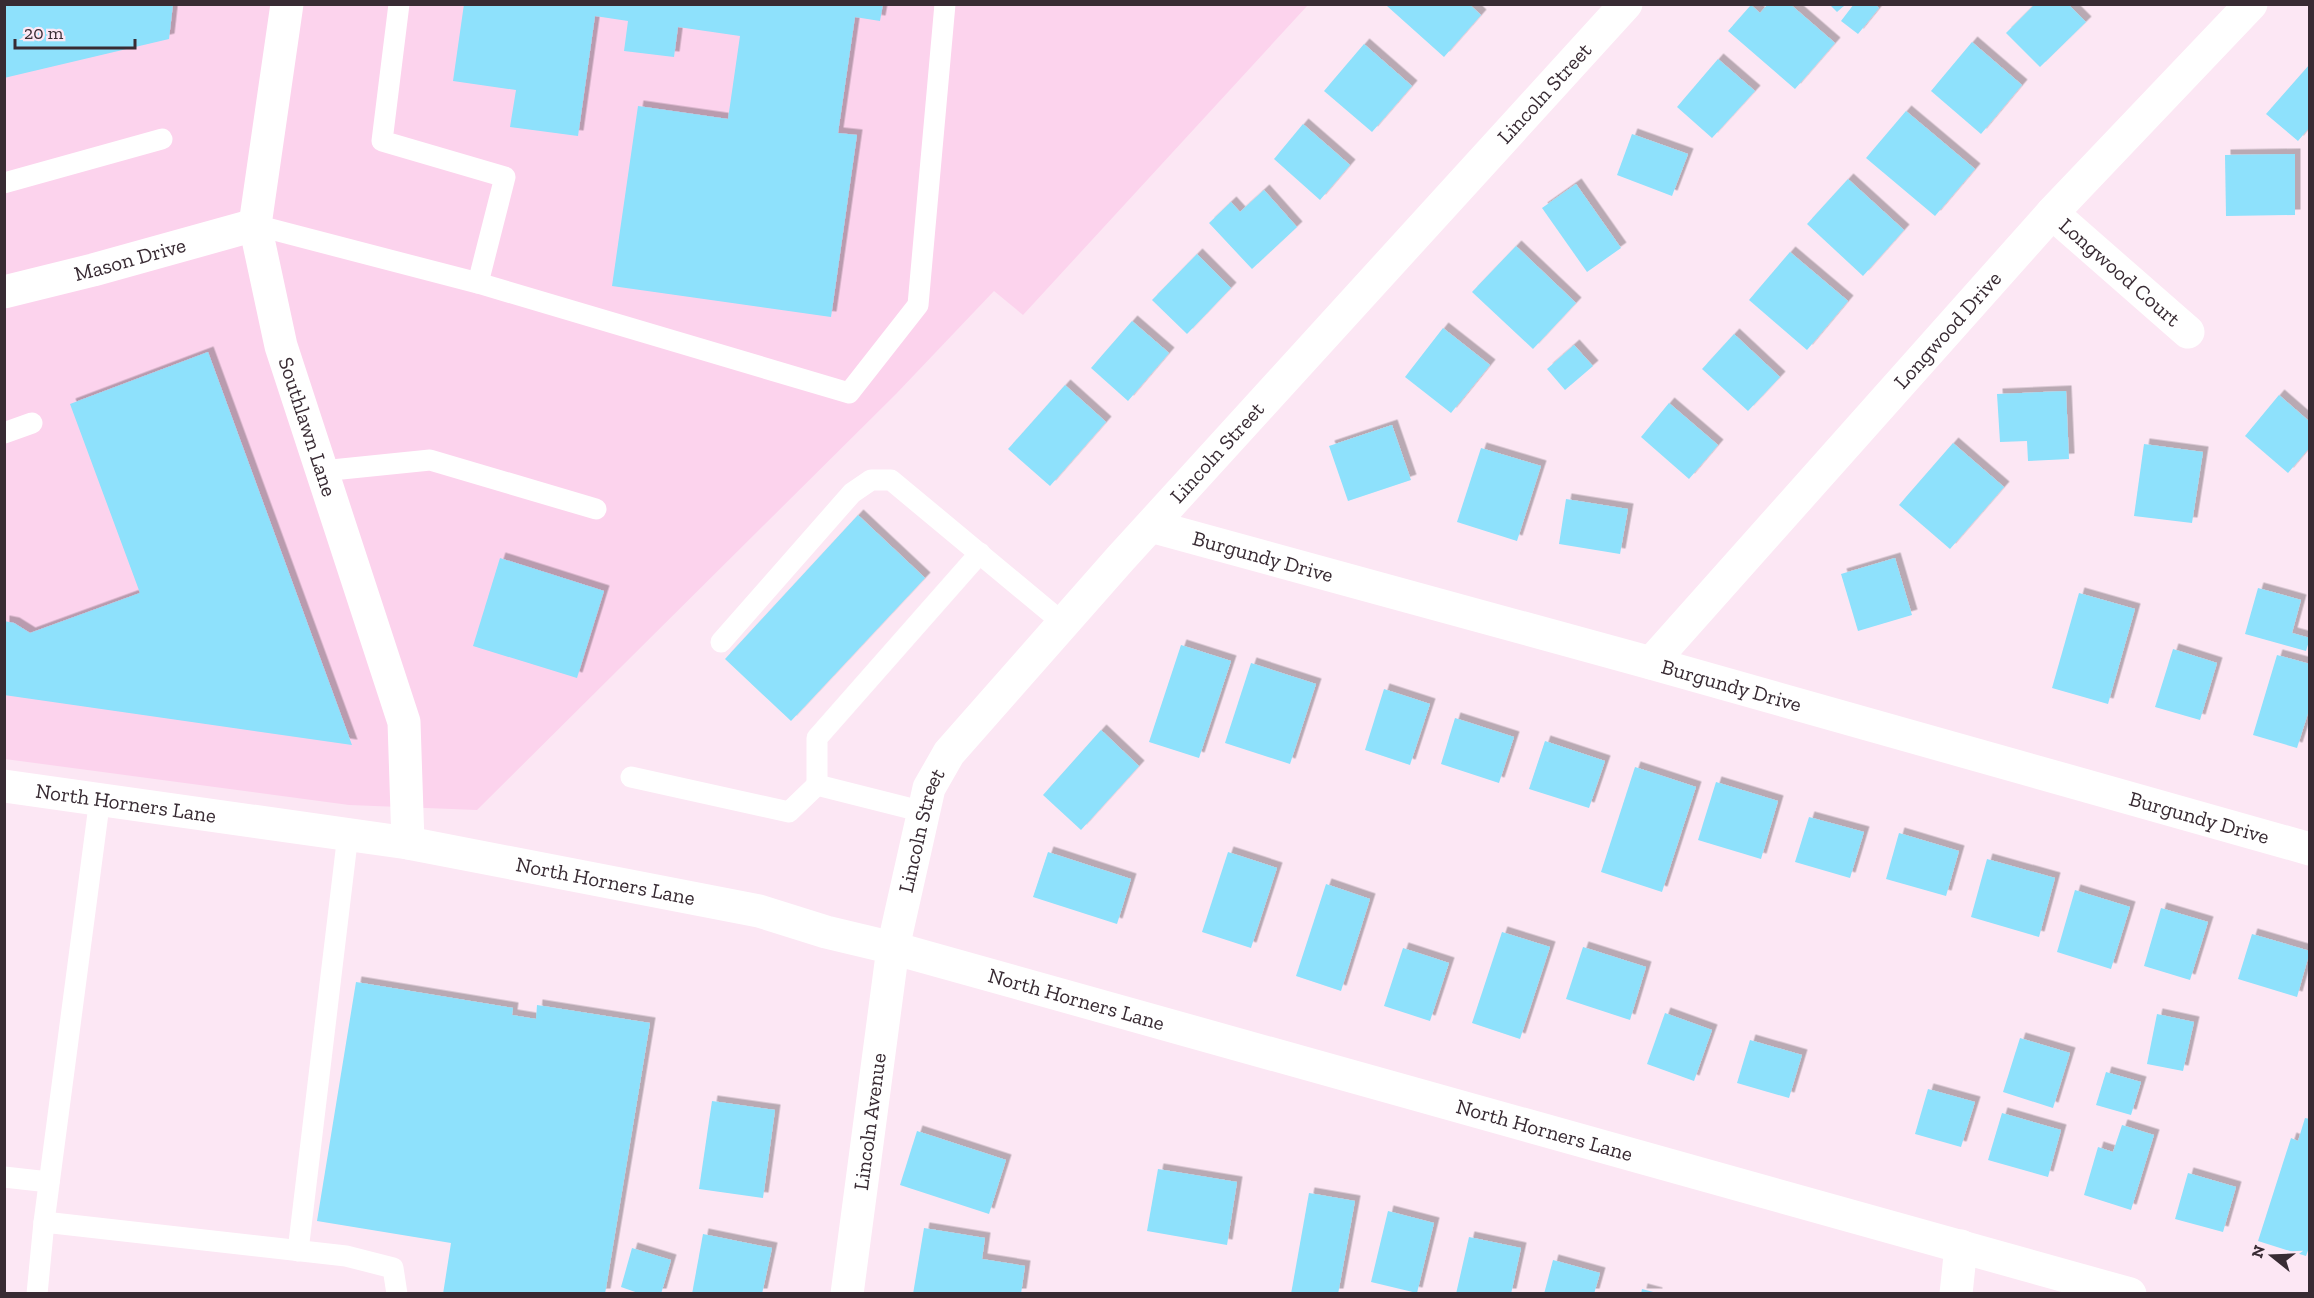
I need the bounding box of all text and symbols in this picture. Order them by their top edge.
scale bar [15,12,135,50]
text: 20 m [24,22,64,44]
street label: Lincoln Street [1492,37,1596,149]
street label: Longwood Court [2055,212,2186,332]
street label: Mason Drive [71,232,189,286]
street label: Longwood Drive [1888,266,2006,394]
street label: Southlawn Lane [273,354,342,500]
street label: Lincoln Street [1164,396,1269,508]
street label: Burgundy Drive [1190,525,1336,587]
street label: Burgundy Drive [1659,654,1805,717]
street label: Lincoln Street [893,763,950,895]
street label: North Horners Lane [34,778,218,828]
street label: Burgundy Drive [2126,786,2272,849]
street label: North Horners Lane [514,851,697,910]
street label: North Horners Lane [985,962,1168,1035]
street label: Lincoln Avenue [848,1051,891,1192]
street label: North Horners Lane [1453,1093,1636,1166]
north arrow [2242,1226,2302,1286]
text: N [2247,1243,2269,1260]

